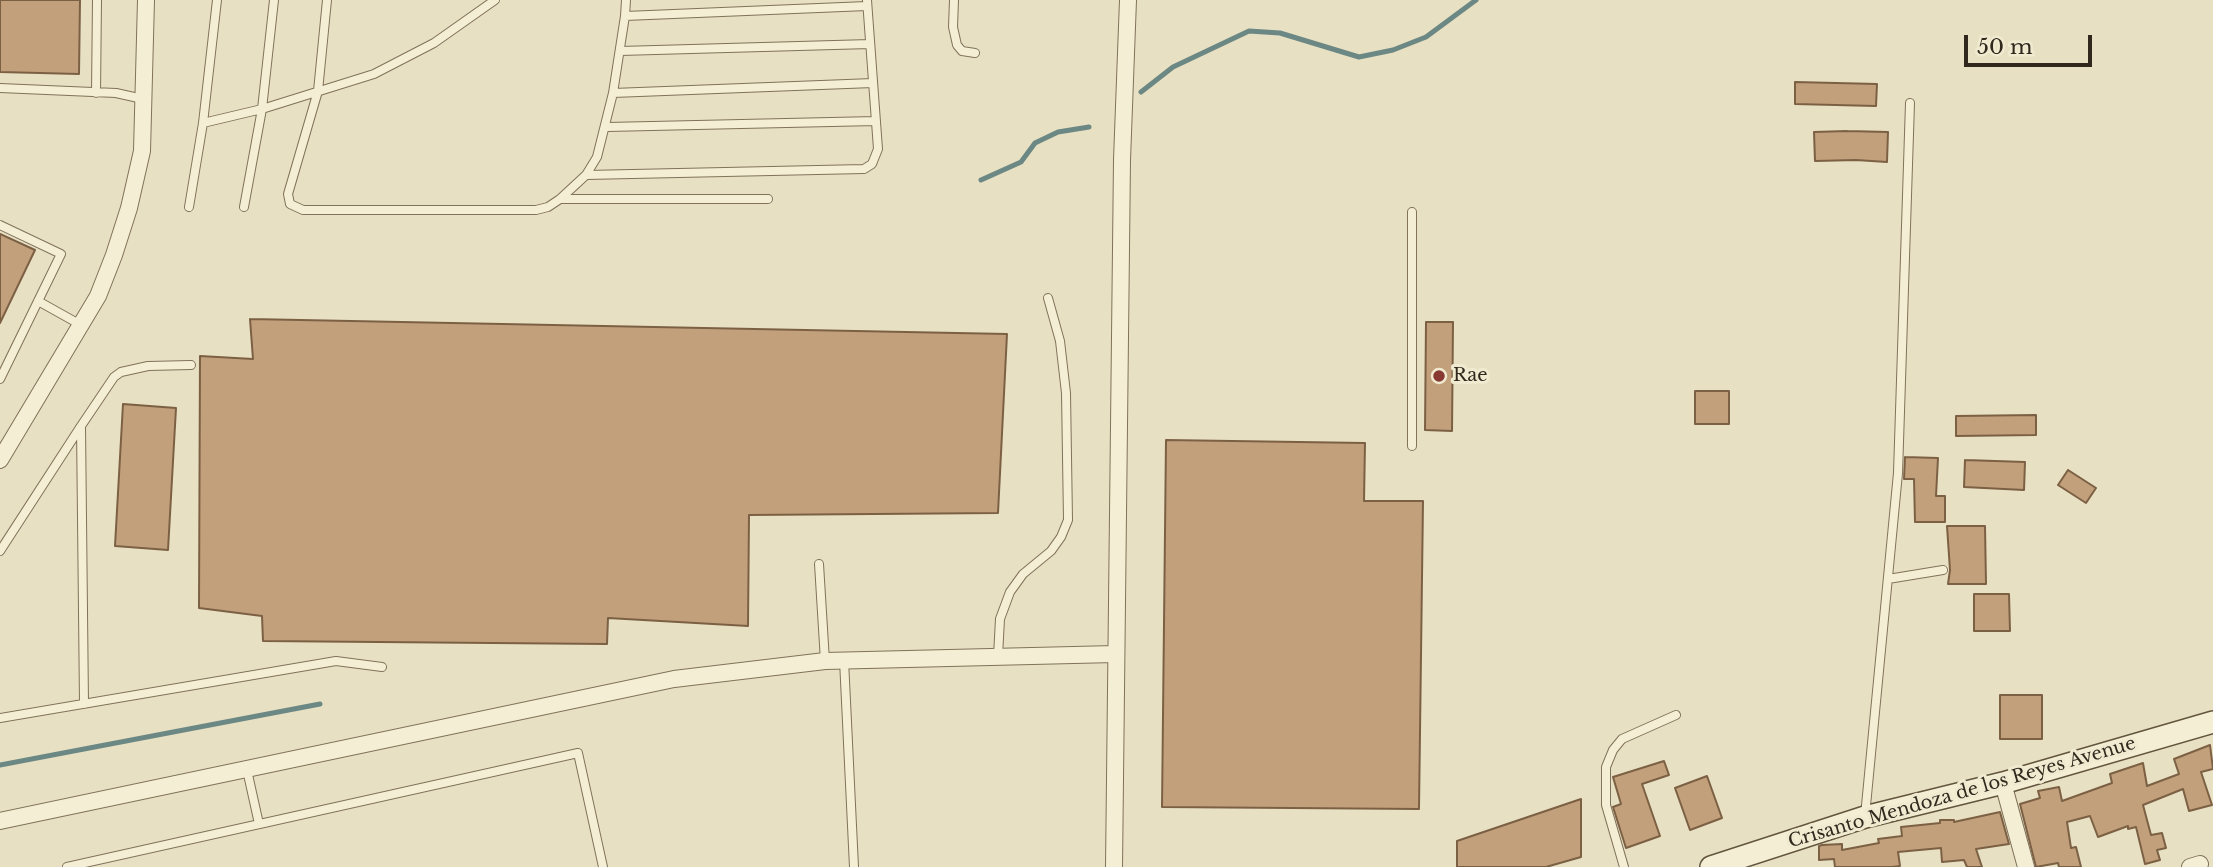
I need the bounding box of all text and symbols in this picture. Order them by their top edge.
scale bar [1968,21,2096,65]
text: 50 m [1977,34,2032,60]
place label: Rae [1453,365,1487,387]
marker: Rae [1431,368,1447,384]
street label: Crisanto Mendoza de los Reyes Avenue [1786,733,2138,853]

